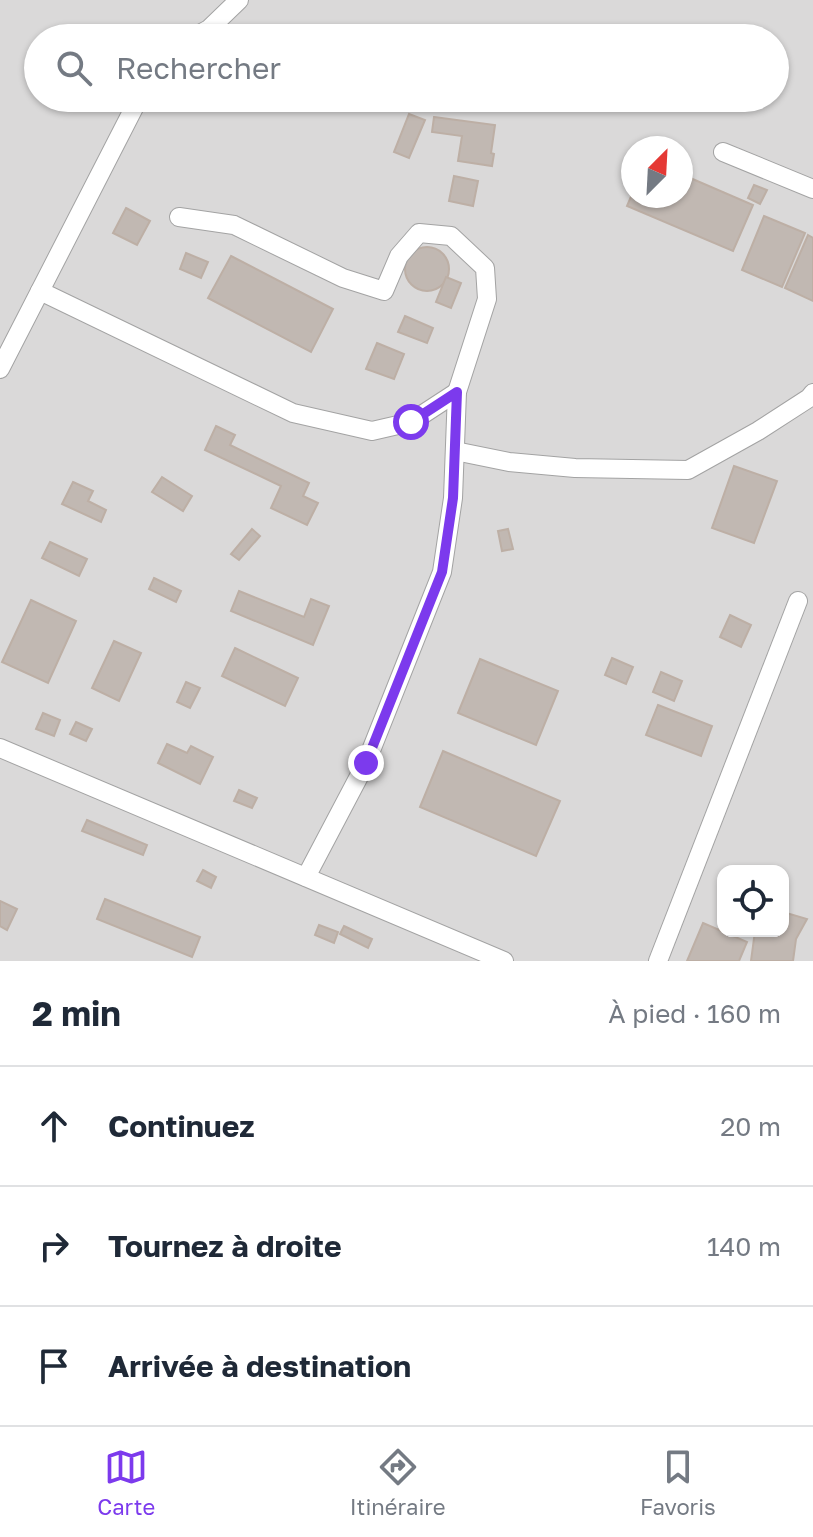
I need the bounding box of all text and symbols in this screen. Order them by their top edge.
search box [24,24,789,112]
icon: search [52,46,96,90]
text: Rechercher [116,50,281,86]
north arrow [621,136,693,208]
route start [393,404,429,440]
route end [348,745,384,781]
map controls [717,865,789,937]
button: locate [717,865,789,937]
text: 2 min [32,993,121,1033]
text: À pied · 160 m [608,998,781,1029]
icon: ahead [32,1104,76,1148]
text: Continuez [108,1108,255,1144]
text: 20 m [720,1111,781,1142]
icon: right [32,1224,76,1268]
text: Tournez à droite [108,1228,342,1264]
text: 140 m [707,1231,781,1262]
icon: arrive [32,1344,76,1388]
text: Arrivée à destination [108,1348,411,1384]
tab: Carte [97,1445,155,1520]
tab: Itinéraire [350,1445,445,1520]
tab: Favoris [640,1445,716,1520]

